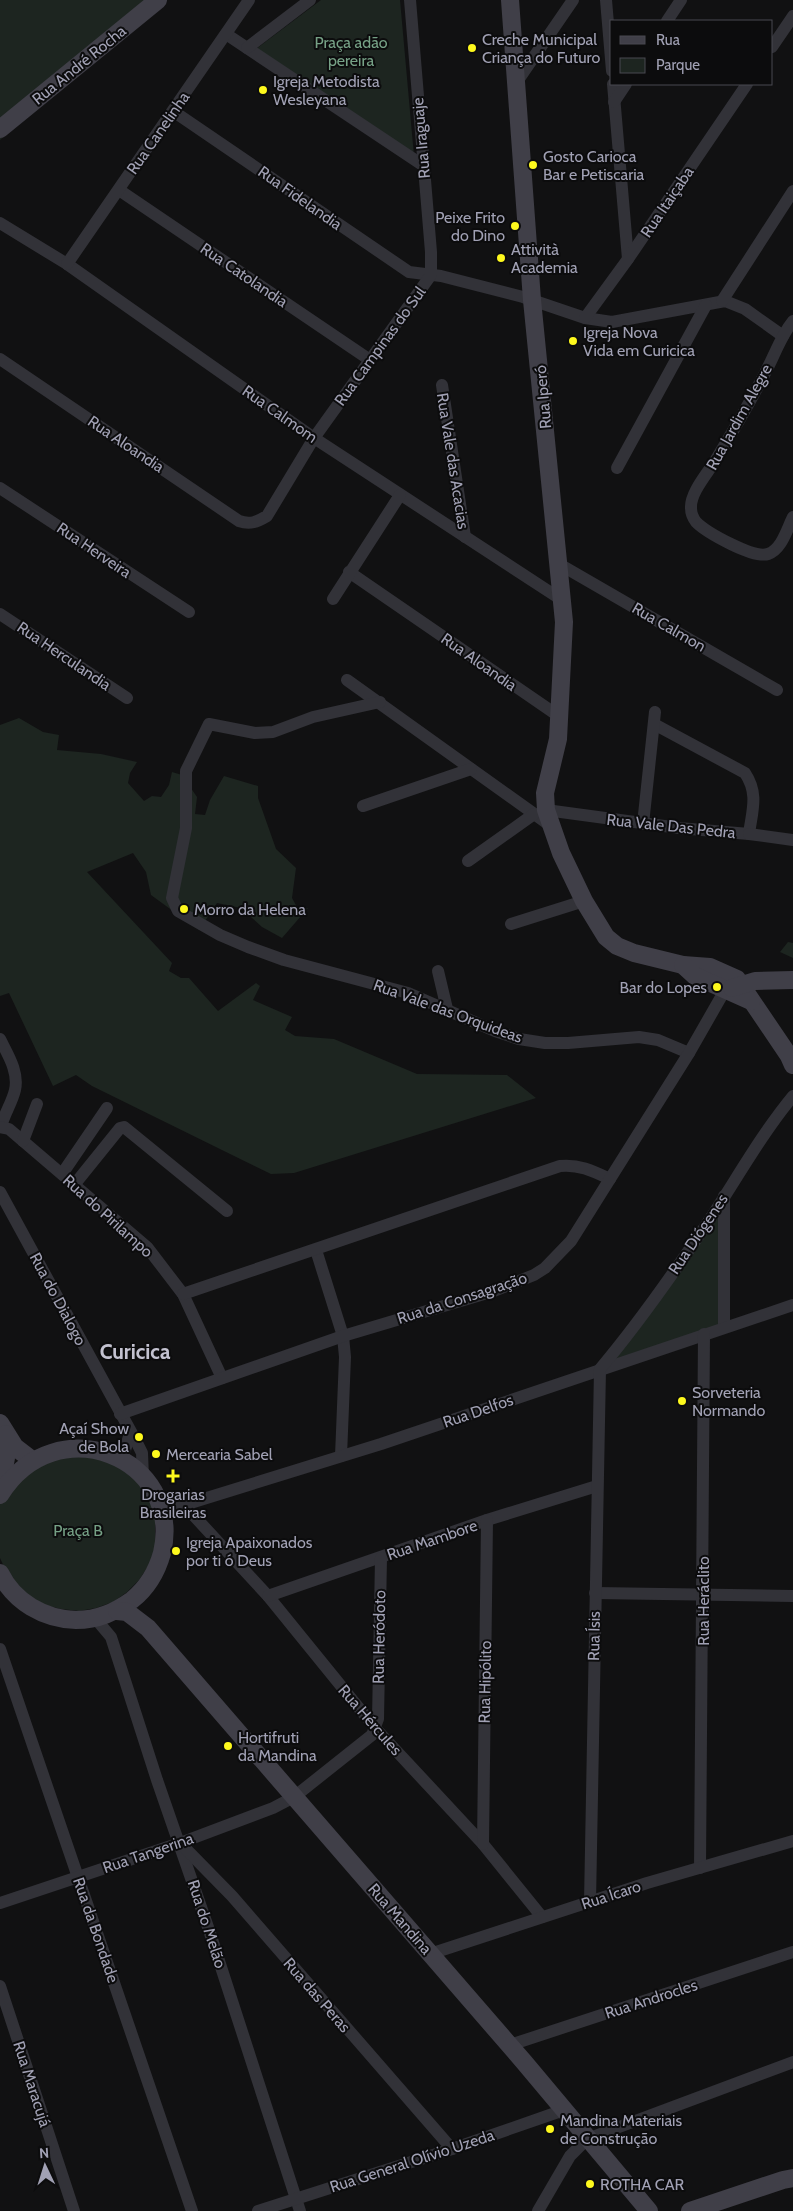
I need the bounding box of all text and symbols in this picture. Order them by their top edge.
legend [610,20,773,85]
street label: Rua André Rocha [28,21,130,109]
place label: Creche Municipal Criança do Futuro [482,30,600,67]
text: Rua [656,31,681,49]
park label: Praça adão pereira [314,33,388,70]
marker: Creche Municipal Criança do Futuro [466,42,478,54]
text: Parque [656,56,700,74]
place label: Igreja Metodista Wesleyana [273,72,380,109]
marker: Igreja Metodista Wesleyana [257,84,269,96]
street label: Rua Canelinha [123,88,194,178]
street label: Rua Iraguaje [408,97,434,179]
place label: Gosto Carioca Bar e Petiscaria [543,147,645,184]
marker: Gosto Carioca Bar e Petiscaria [527,159,539,171]
street label: Rua Fidelandia [254,162,346,234]
street label: Rua Itaiçaba [636,163,698,241]
place label: Peixe Frito do Dino [435,208,505,245]
marker: Peixe Frito do Dino [509,220,521,232]
street label: Rua Catolandia [197,239,291,311]
place label: Attività Academia [511,240,578,277]
marker: Attività Academia [495,252,507,264]
street label: Rua Campinas do Sul [330,283,430,409]
place label: Igreja Nova Vida em Curicica [583,323,695,360]
marker: Igreja Nova Vida em Curicica [567,335,579,347]
street label: Rua Jardim Alegre [702,361,776,473]
street label: Rua Iperó [531,364,555,430]
street label: Rua Calmom [239,381,321,447]
street label: Rua Vale das Acacias [433,391,473,531]
street label: Rua Aloandia [84,412,168,477]
street label: Rua Herveira [53,518,135,582]
street label: Rua Calmon [629,598,709,656]
street label: Rua Herculandia [13,618,115,695]
street label: Rua Aloandia [438,629,521,695]
street label: Rua Vale Das Pedra [606,810,737,842]
place label: Morro da Helena [194,900,306,919]
marker: Morro da Helena [178,903,190,915]
street label: Rua Vale das Orquideas [371,975,526,1047]
place label: Bar do Lopes [619,978,707,997]
marker: Bar do Lopes [711,981,723,993]
street label: Rua do Pirilampo [59,1171,157,1261]
street label: Rua Diógenes [664,1190,732,1278]
street label: Rua do Dialogo [26,1249,90,1349]
street label: Rua da Consagração [395,1268,529,1328]
district label: Curicica [100,1339,171,1364]
place label: Sorveteria Normando [692,1383,765,1420]
street label: Rua Delfos [440,1390,516,1432]
marker: Sorveteria Normando [676,1395,688,1407]
place label: Açaí Show de Bola [59,1419,129,1456]
marker: Açaí Show de Bola [133,1431,145,1443]
place label: Mercearia Sabel [166,1445,273,1464]
marker: Mercearia Sabel [150,1448,162,1460]
marker: Drogarias Brasileiras [167,1470,179,1482]
place label: Drogarias Brasileiras [140,1485,207,1522]
street label: Rua Mambore [384,1516,480,1564]
park label: Praça B [53,1521,103,1540]
place label: Igreja Apaixonados por ti ó Deus [186,1533,313,1570]
marker: Igreja Apaixonados por ti ó Deus [170,1545,182,1557]
street label: Rua Heráclito [694,1556,713,1646]
street label: Rua Heródoto [369,1590,389,1684]
street label: Rua Ísis [584,1611,604,1661]
street label: Rua Hipólito [475,1640,495,1723]
street label: Rua Hércules [334,1681,406,1759]
place label: Hortifruti da Mandina [238,1728,317,1765]
marker: Hortifruti da Mandina [222,1740,234,1752]
street label: Rua Tangerina [100,1829,196,1877]
street label: Rua da Bondade [69,1875,123,1985]
street label: Rua Ícaro [579,1876,643,1914]
street label: Rua do Melão [184,1877,230,1971]
street label: Rua Mandina [364,1880,436,1959]
street label: Rua das Peras [280,1954,355,2036]
street label: Rua Androcles [602,1975,700,2023]
street label: Rua Maracujá [9,2039,55,2130]
place label: Mandina Materiais de Construção [560,2111,682,2148]
marker: Mandina Materiais de Construção [544,2123,556,2135]
street label: Rua General Olívio Uzeda [327,2125,497,2197]
north arrow [20,2141,70,2191]
text: N [39,2144,50,2162]
place label: ROTHA CAR [600,2175,685,2194]
marker: ROTHA CAR [584,2178,596,2190]

